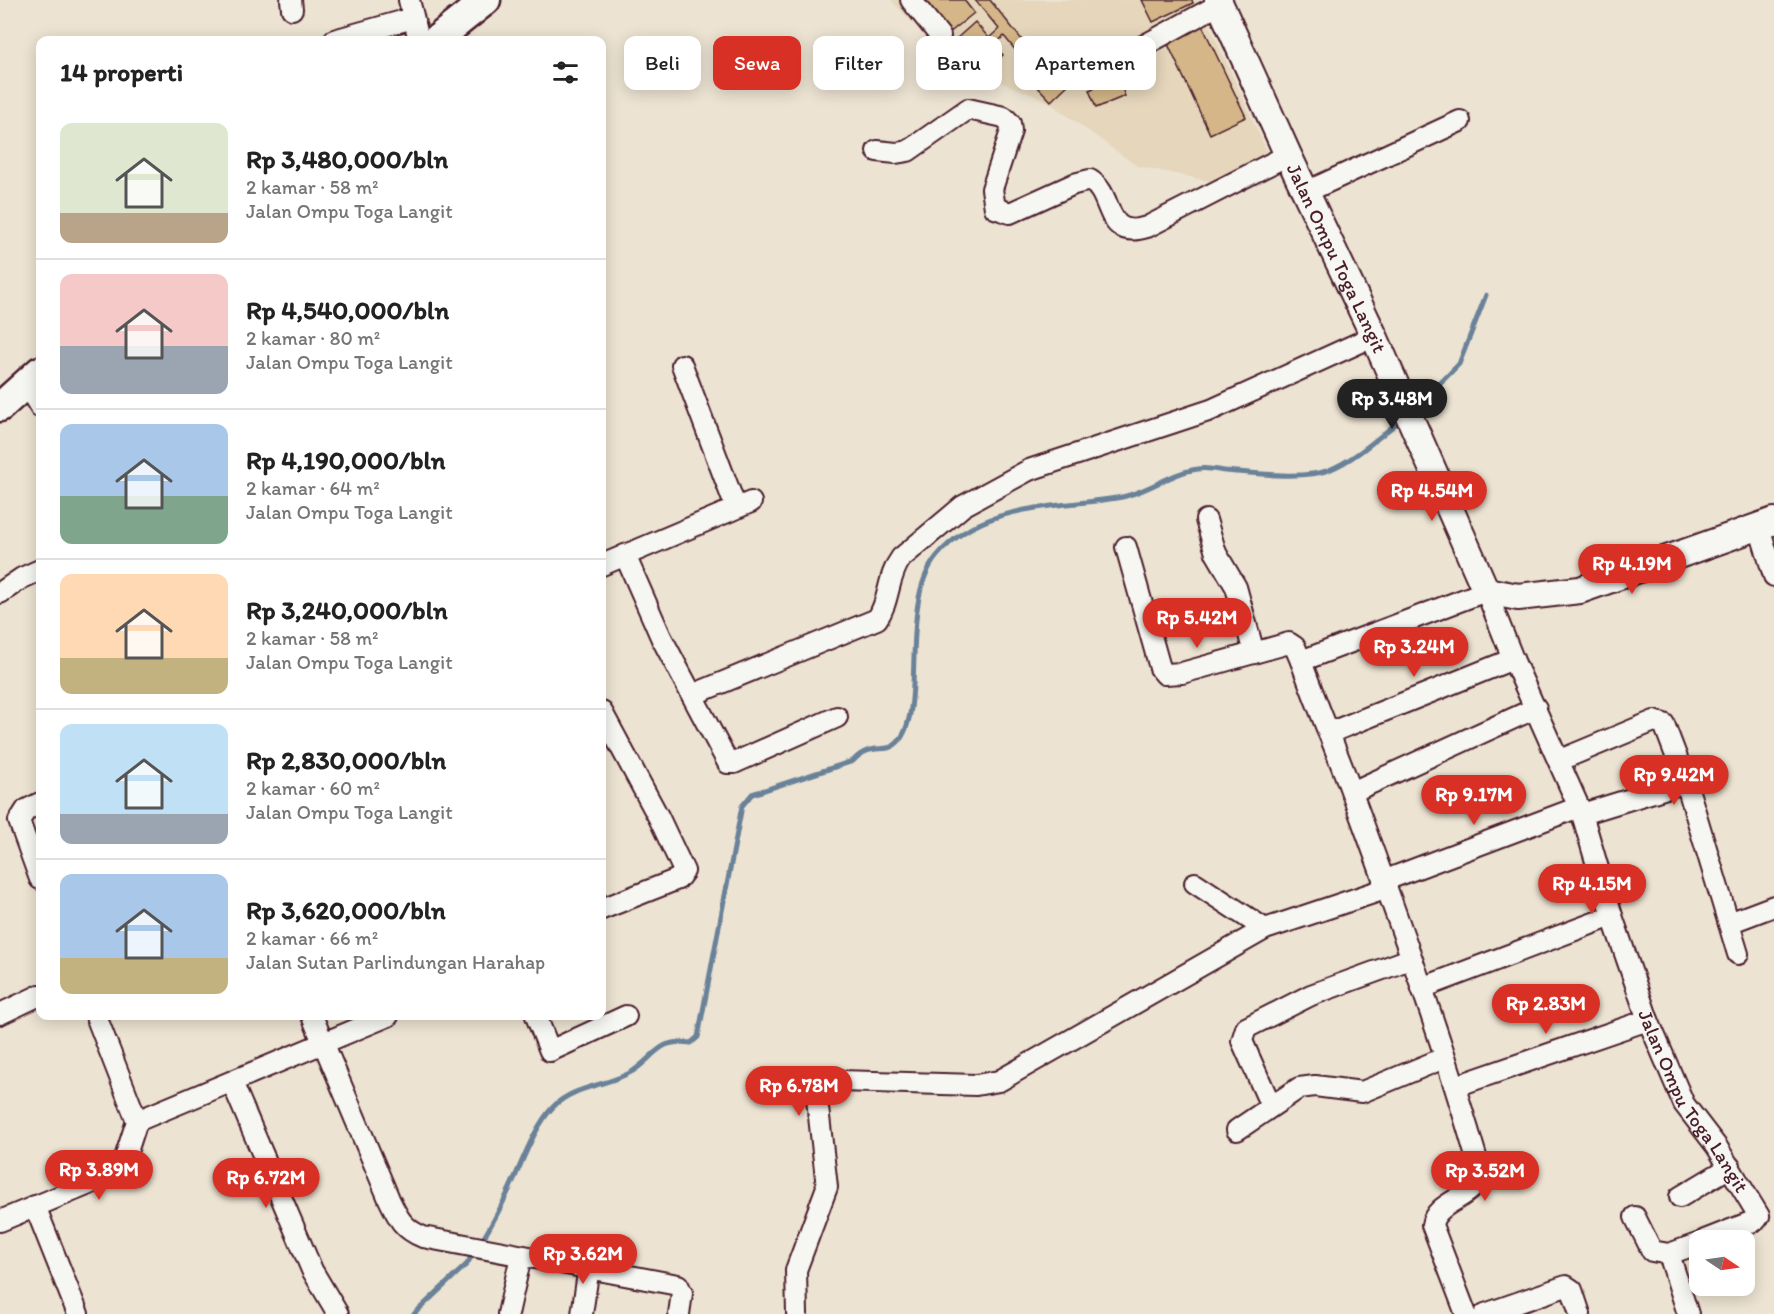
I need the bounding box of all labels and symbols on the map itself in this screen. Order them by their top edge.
street label: Jalan Ompu Toga Langit [1282,159,1392,357]
pin: Rp 3.48M [1330,379,1454,430]
pin: Rp 4.54M [1370,471,1494,522]
pin: Rp 4.19M [1570,544,1694,595]
pin: Rp 5.42M [1135,598,1259,649]
pin: Rp 3.24M [1352,627,1476,678]
pin: Rp 9.42M [1612,755,1736,806]
pin: Rp 9.17M [1412,775,1536,826]
pin: Rp 4.15M [1530,864,1654,915]
pin: Rp 2.83M [1484,984,1608,1035]
street label: Jalan Ompu Toga Langit [1633,1006,1754,1197]
pin: Rp 6.78M [737,1066,861,1117]
pin: Rp 3.89M [37,1150,161,1201]
pin: Rp 3.52M [1423,1151,1547,1202]
pin: Rp 6.72M [204,1158,328,1209]
north arrow [1689,1230,1755,1296]
pin: Rp 3.62M [521,1234,645,1285]

